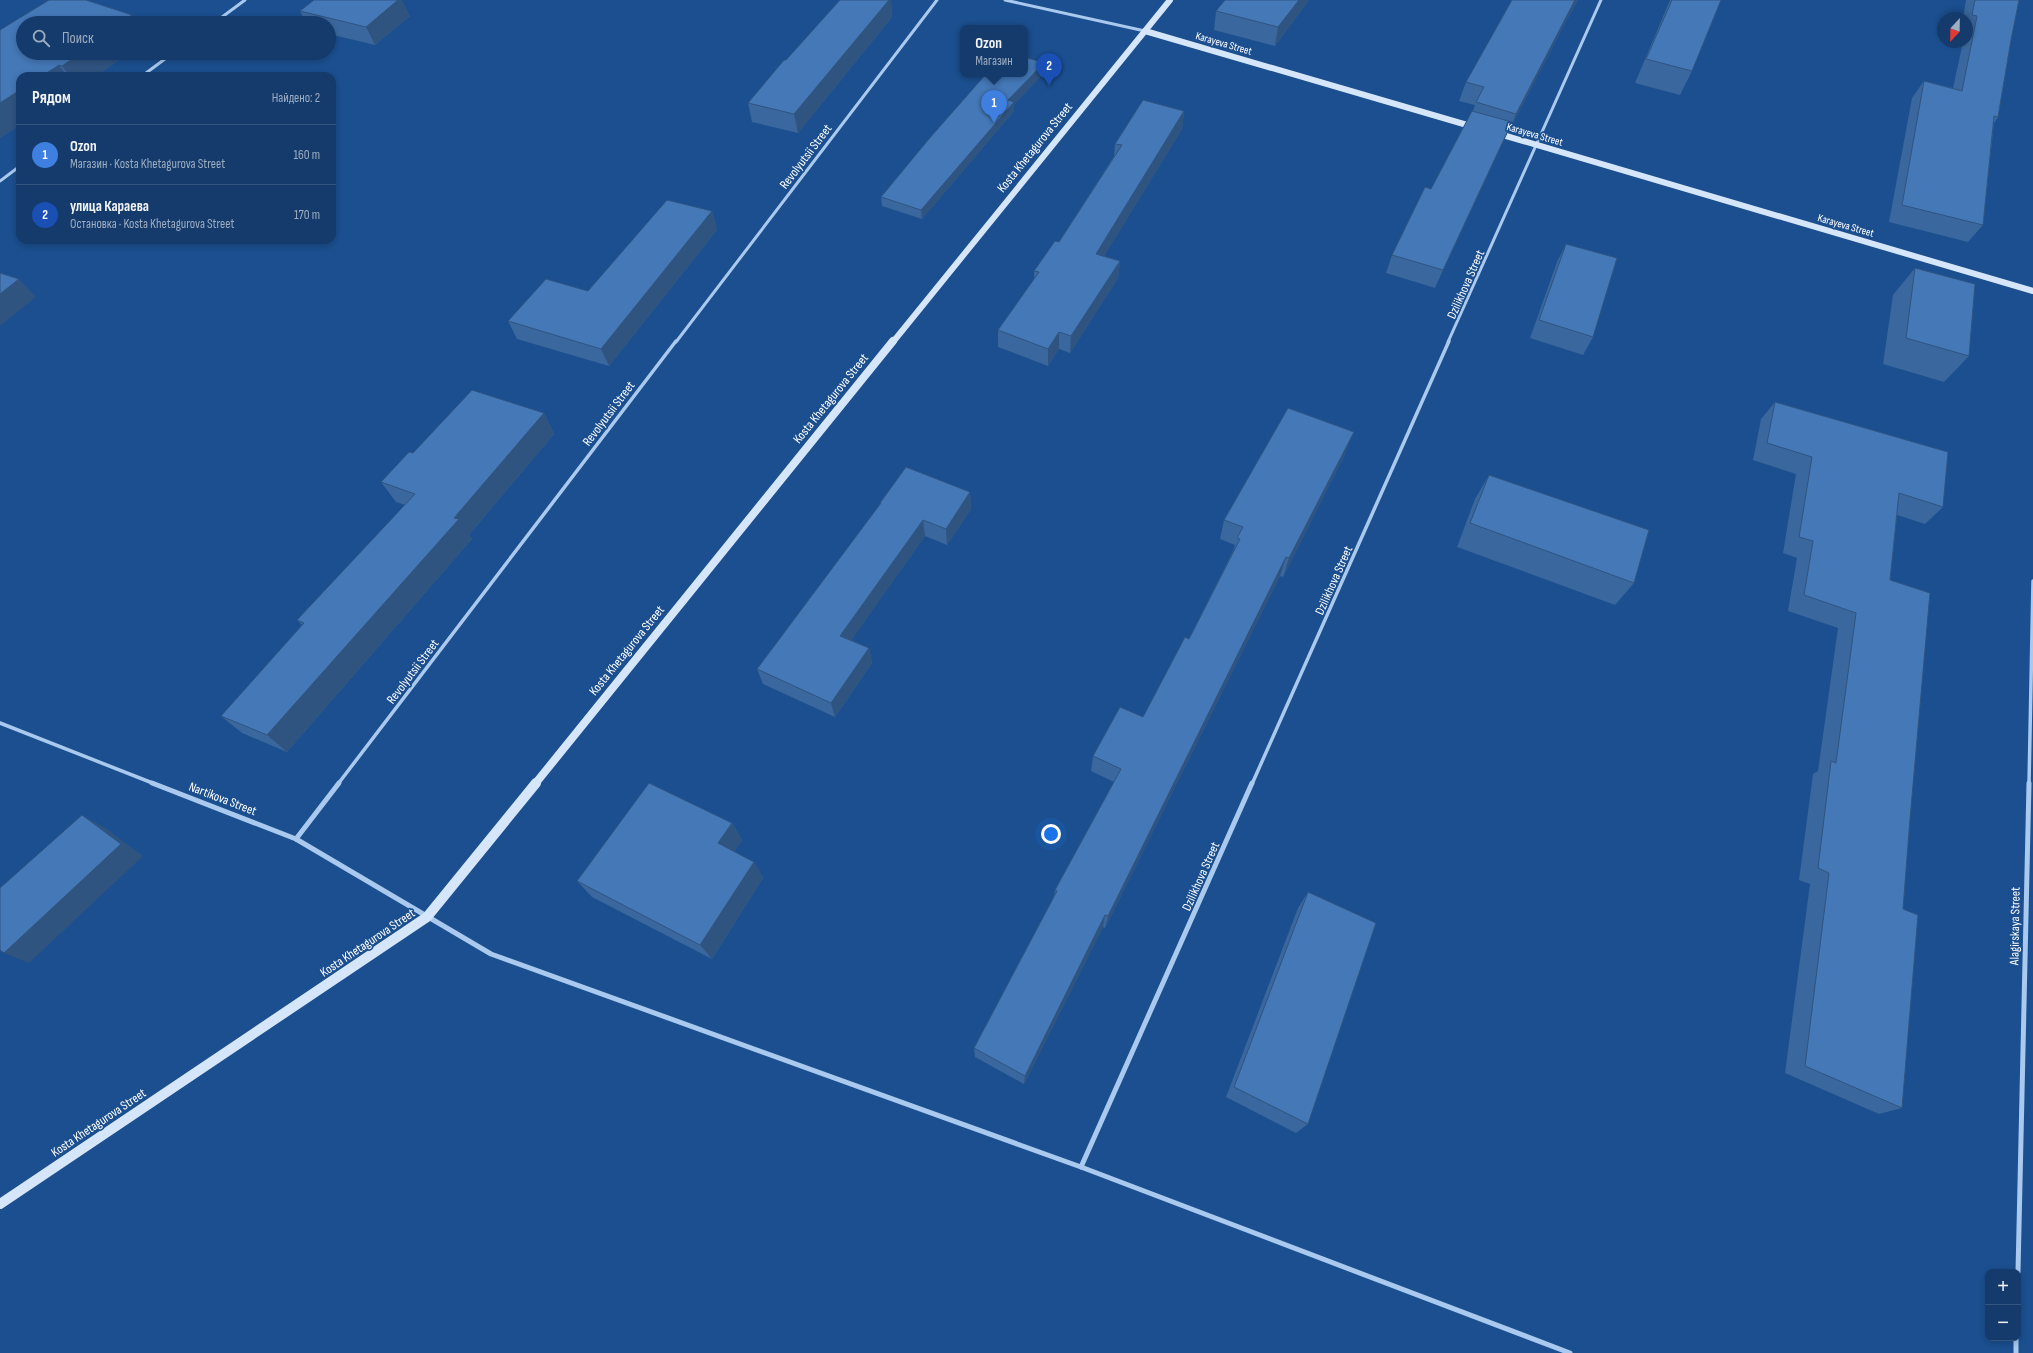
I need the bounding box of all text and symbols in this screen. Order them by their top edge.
north arrow [1937,12,1973,48]
search box [16,16,336,60]
popup [960,25,1028,77]
icon: search [30,27,52,49]
text: Поиск [62,29,94,48]
street label: Karayeva Street [1194,29,1254,58]
text: Ozon [975,34,1002,53]
text: Магазин [975,53,1013,69]
pin: 2 [1036,53,1062,86]
text: Рядом [32,88,71,108]
text: Найдено: 2 [272,90,320,106]
pin: 1 [981,90,1007,123]
street label: Kosta Khetagurova Street [994,99,1076,196]
street label: Karayeva Street [1505,120,1565,149]
street label: Revolyutsii Street [776,121,835,192]
text: Ozon [70,137,97,156]
text: 1 [42,147,48,163]
text: 160 m [294,147,320,163]
text: Магазин · Kosta Khetagurova Street [70,156,225,172]
text: улица Караева [70,197,149,216]
text: 2 [42,207,48,223]
text: 170 m [294,207,320,223]
street label: Karayeva Street [1816,211,1876,240]
text: Остановка · Kosta Khetagurova Street [70,216,234,232]
street label: Dzilikhova Street [1444,247,1488,321]
street label: Kosta Khetagurova Street [790,350,872,447]
street label: Revolyutsii Street [579,378,638,449]
street label: Dzilikhova Street [1312,543,1356,617]
street label: Kosta Khetagurova Street [586,602,668,699]
street label: Revolyutsii Street [383,636,442,707]
street label: Nartikova Street [186,779,259,819]
your location [1041,824,1061,844]
street label: Dzilikhova Street [1179,839,1223,913]
street label: Alagirskaya Street [2006,887,2024,966]
street label: Kosta Khetagurova Street [317,905,418,981]
street label: Kosta Khetagurova Street [48,1085,149,1161]
map controls [1985,1269,2021,1341]
button: + [1985,1269,2021,1305]
button: − [1985,1305,2021,1341]

